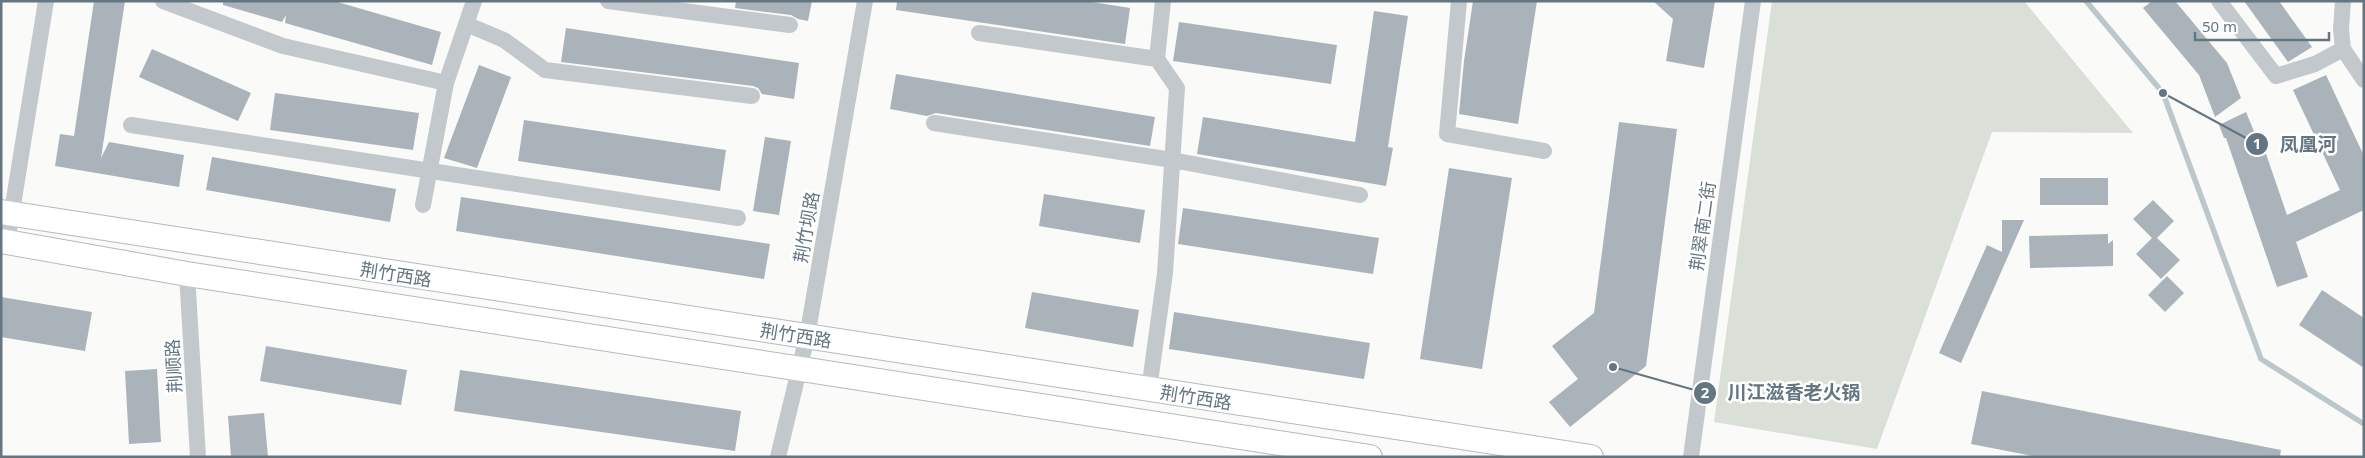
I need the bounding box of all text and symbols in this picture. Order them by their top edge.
scale bar [2195,10,2329,42]
text: 50 m [2202,16,2237,36]
callout: 凤凰河 [2244,127,2346,161]
text: 凤凰河 [2279,131,2337,157]
text: 1 [2253,133,2261,153]
street label: 荆翠南二街 [1684,180,1720,272]
street label: 荆竹坝路 [788,189,824,265]
street label: 荆竹西路 [359,257,433,291]
street label: 荆竹西路 [759,318,833,352]
street label: 荆顺路 [160,338,186,394]
callout: 川江滋香老火锅 [1693,376,1871,410]
text: 川江滋香老火锅 [1727,379,1861,405]
street label: 荆竹西路 [1159,380,1233,414]
text: 2 [1701,382,1710,402]

